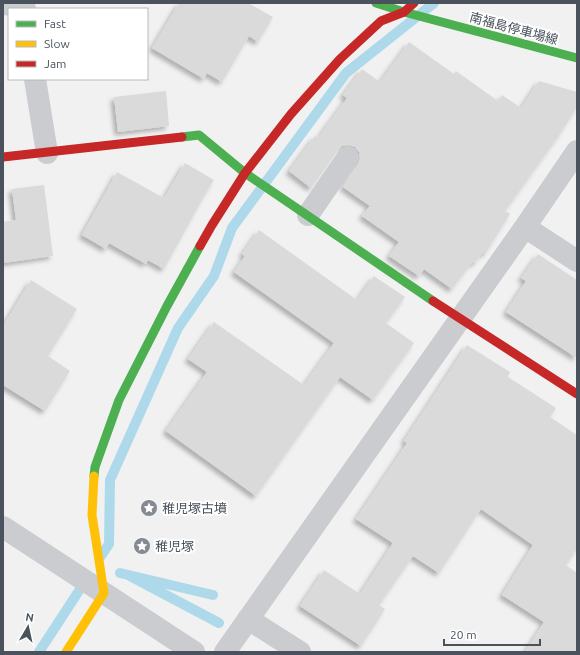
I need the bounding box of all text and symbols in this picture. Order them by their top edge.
legend [8,8,148,80]
street label: 南福島停車場線 [468,9,560,47]
text: Fast [44,17,66,30]
text: Slow [44,37,70,50]
text: Jam [44,57,66,70]
place icon: 稚児塚古墳 [139,498,159,518]
place label: 稚児塚古墳 [162,501,227,515]
place icon: 稚児塚 [132,536,152,556]
place label: 稚児塚 [155,539,194,553]
north arrow [8,607,48,647]
text: N [25,611,35,624]
scale bar [444,621,540,647]
text: 20 m [450,628,477,641]

